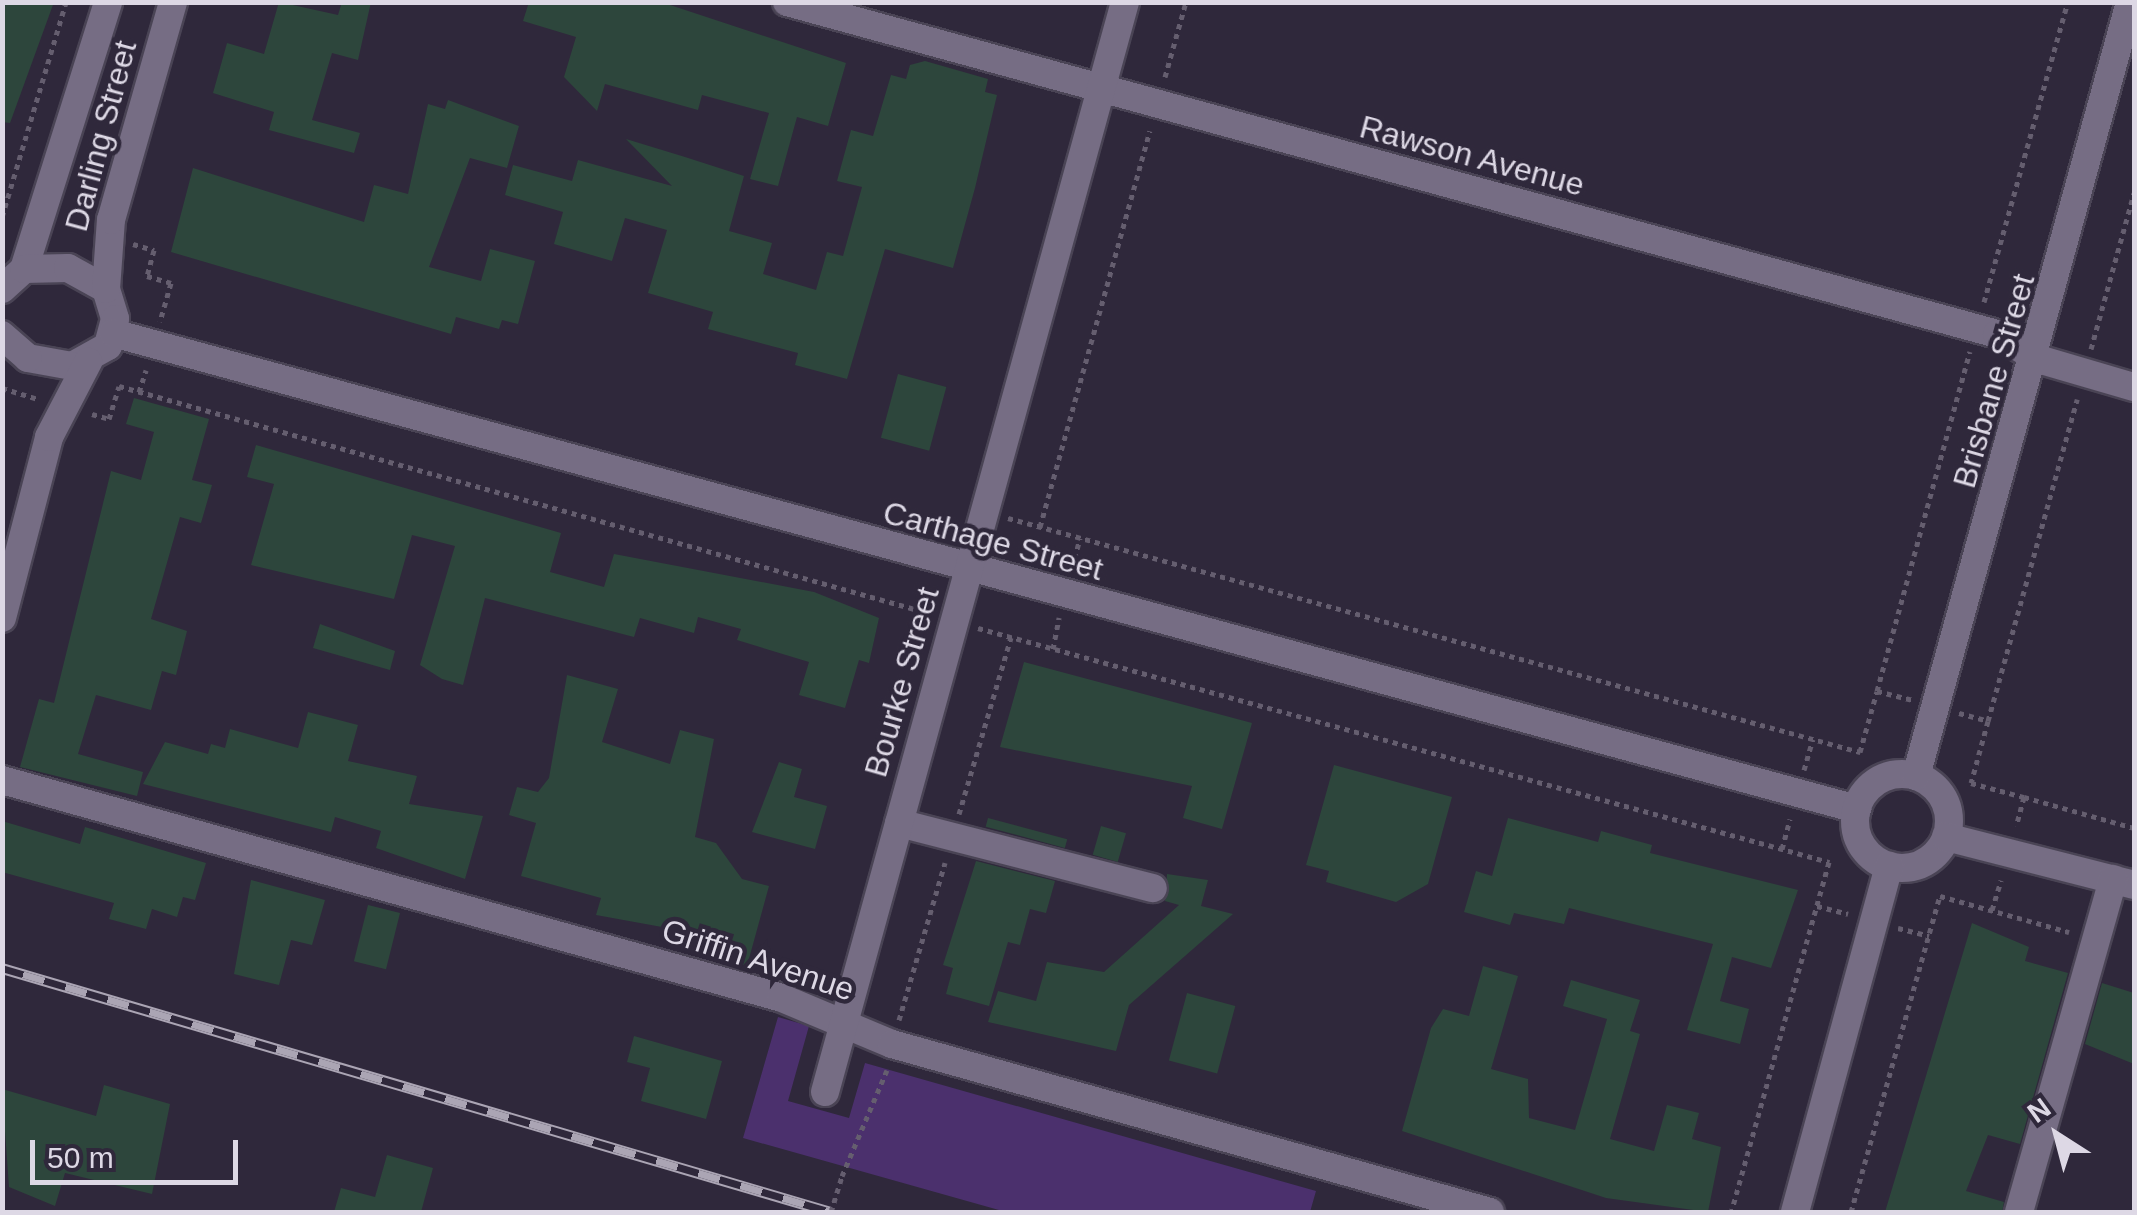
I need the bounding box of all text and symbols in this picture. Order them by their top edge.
street label: Darling Street [57,37,145,235]
street label: Rawson Avenue [1355,107,1589,205]
street label: Brisbane Street [1945,270,2043,492]
street label: Carthage Street [879,493,1107,589]
street label: Bourke Street [857,583,947,781]
street label: Griffin Avenue [656,911,860,1009]
north arrow [2007,1085,2107,1185]
text: N [2022,1092,2056,1129]
scale bar [35,1120,242,1182]
text: 50 m [47,1141,114,1174]

